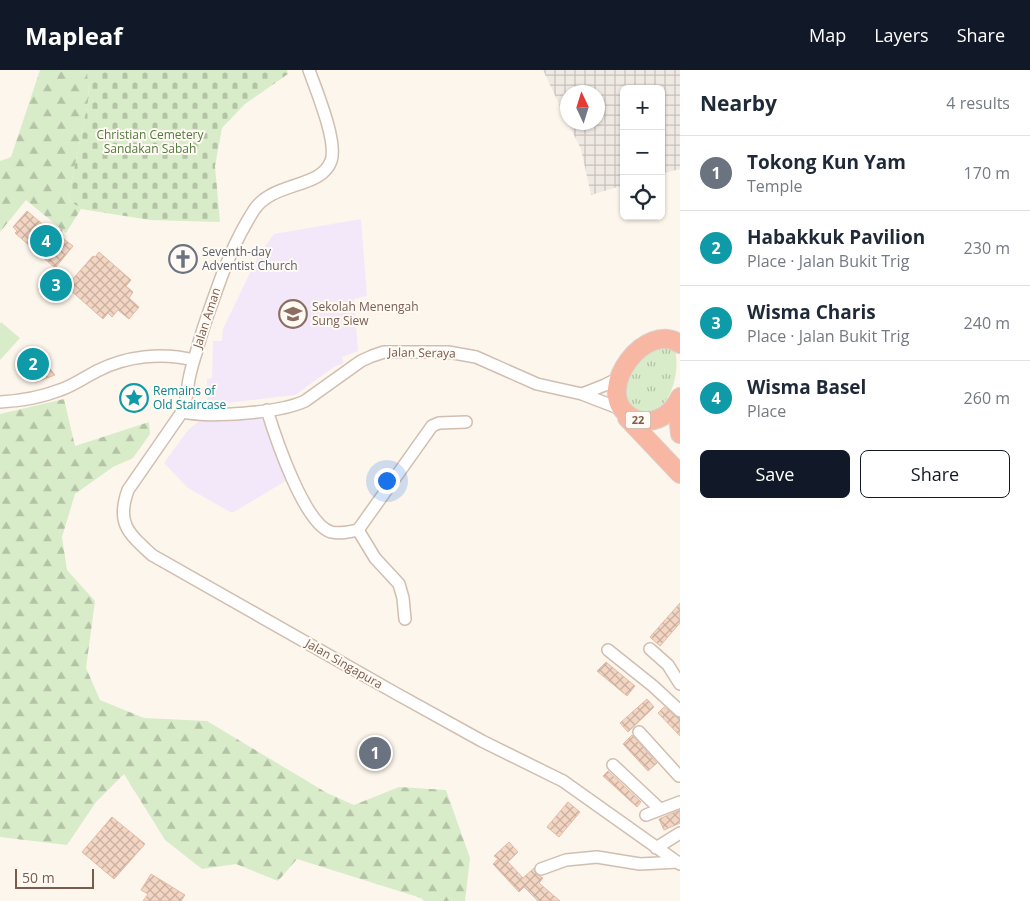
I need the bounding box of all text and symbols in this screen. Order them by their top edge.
text: Mapleaf [25,19,123,52]
text: Map [809,23,846,47]
text: Layers [874,23,929,47]
text: Share [957,23,1005,47]
north arrow [560,85,605,130]
map controls [620,85,665,220]
button: + [620,85,665,130]
text: Nearby [700,89,777,117]
text: 4 results [946,92,1010,114]
park label: Christian Cemetery Sandakan Sabah [96,126,205,157]
button: − [620,130,665,175]
text: Tokong Kun Yam [747,149,906,175]
text: 1 [711,162,721,184]
text: 170 m [964,162,1010,184]
button: locate [620,175,665,220]
text: Temple [747,175,802,197]
pin: 4 [30,222,62,260]
text: Habakkuk Pavilion [747,224,925,250]
text: 2 [711,237,721,259]
text: 230 m [964,237,1010,259]
place label: Seventh-day Adventist Church [202,243,298,274]
church icon: Seventh-day Adventist Church [168,244,198,274]
text: Place · Jalan Bukit Trig [747,250,909,272]
pin: 3 [40,266,72,304]
street label: Jalan Aman [188,285,224,351]
place label: Sekolah Menengah Sung Siew [312,298,419,329]
school or university icon: Sekolah Menengah Sung Siew [278,299,308,329]
text: Wisma Charis [747,299,876,325]
text: 3 [711,312,721,334]
text: 240 m [964,312,1010,334]
text: Place · Jalan Bukit Trig [747,325,909,347]
street label: Jalan Seraya [387,343,456,362]
pin: 2 [17,345,49,383]
text: Wisma Basel [747,374,866,400]
place label: Remains of Old Staircase [153,382,226,413]
place icon: Remains of Old Staircase [119,383,149,413]
text: 4 [711,387,721,409]
text: 260 m [964,387,1010,409]
text: Place [747,400,786,422]
road number: 22 [626,412,650,428]
button: Save [700,450,850,498]
button: Share [860,450,1010,498]
your location [374,468,400,494]
street label: Jalan Singapura [302,634,386,693]
pin: 1 [359,734,391,772]
scale bar [15,866,94,889]
text: 50 m [22,868,55,887]

